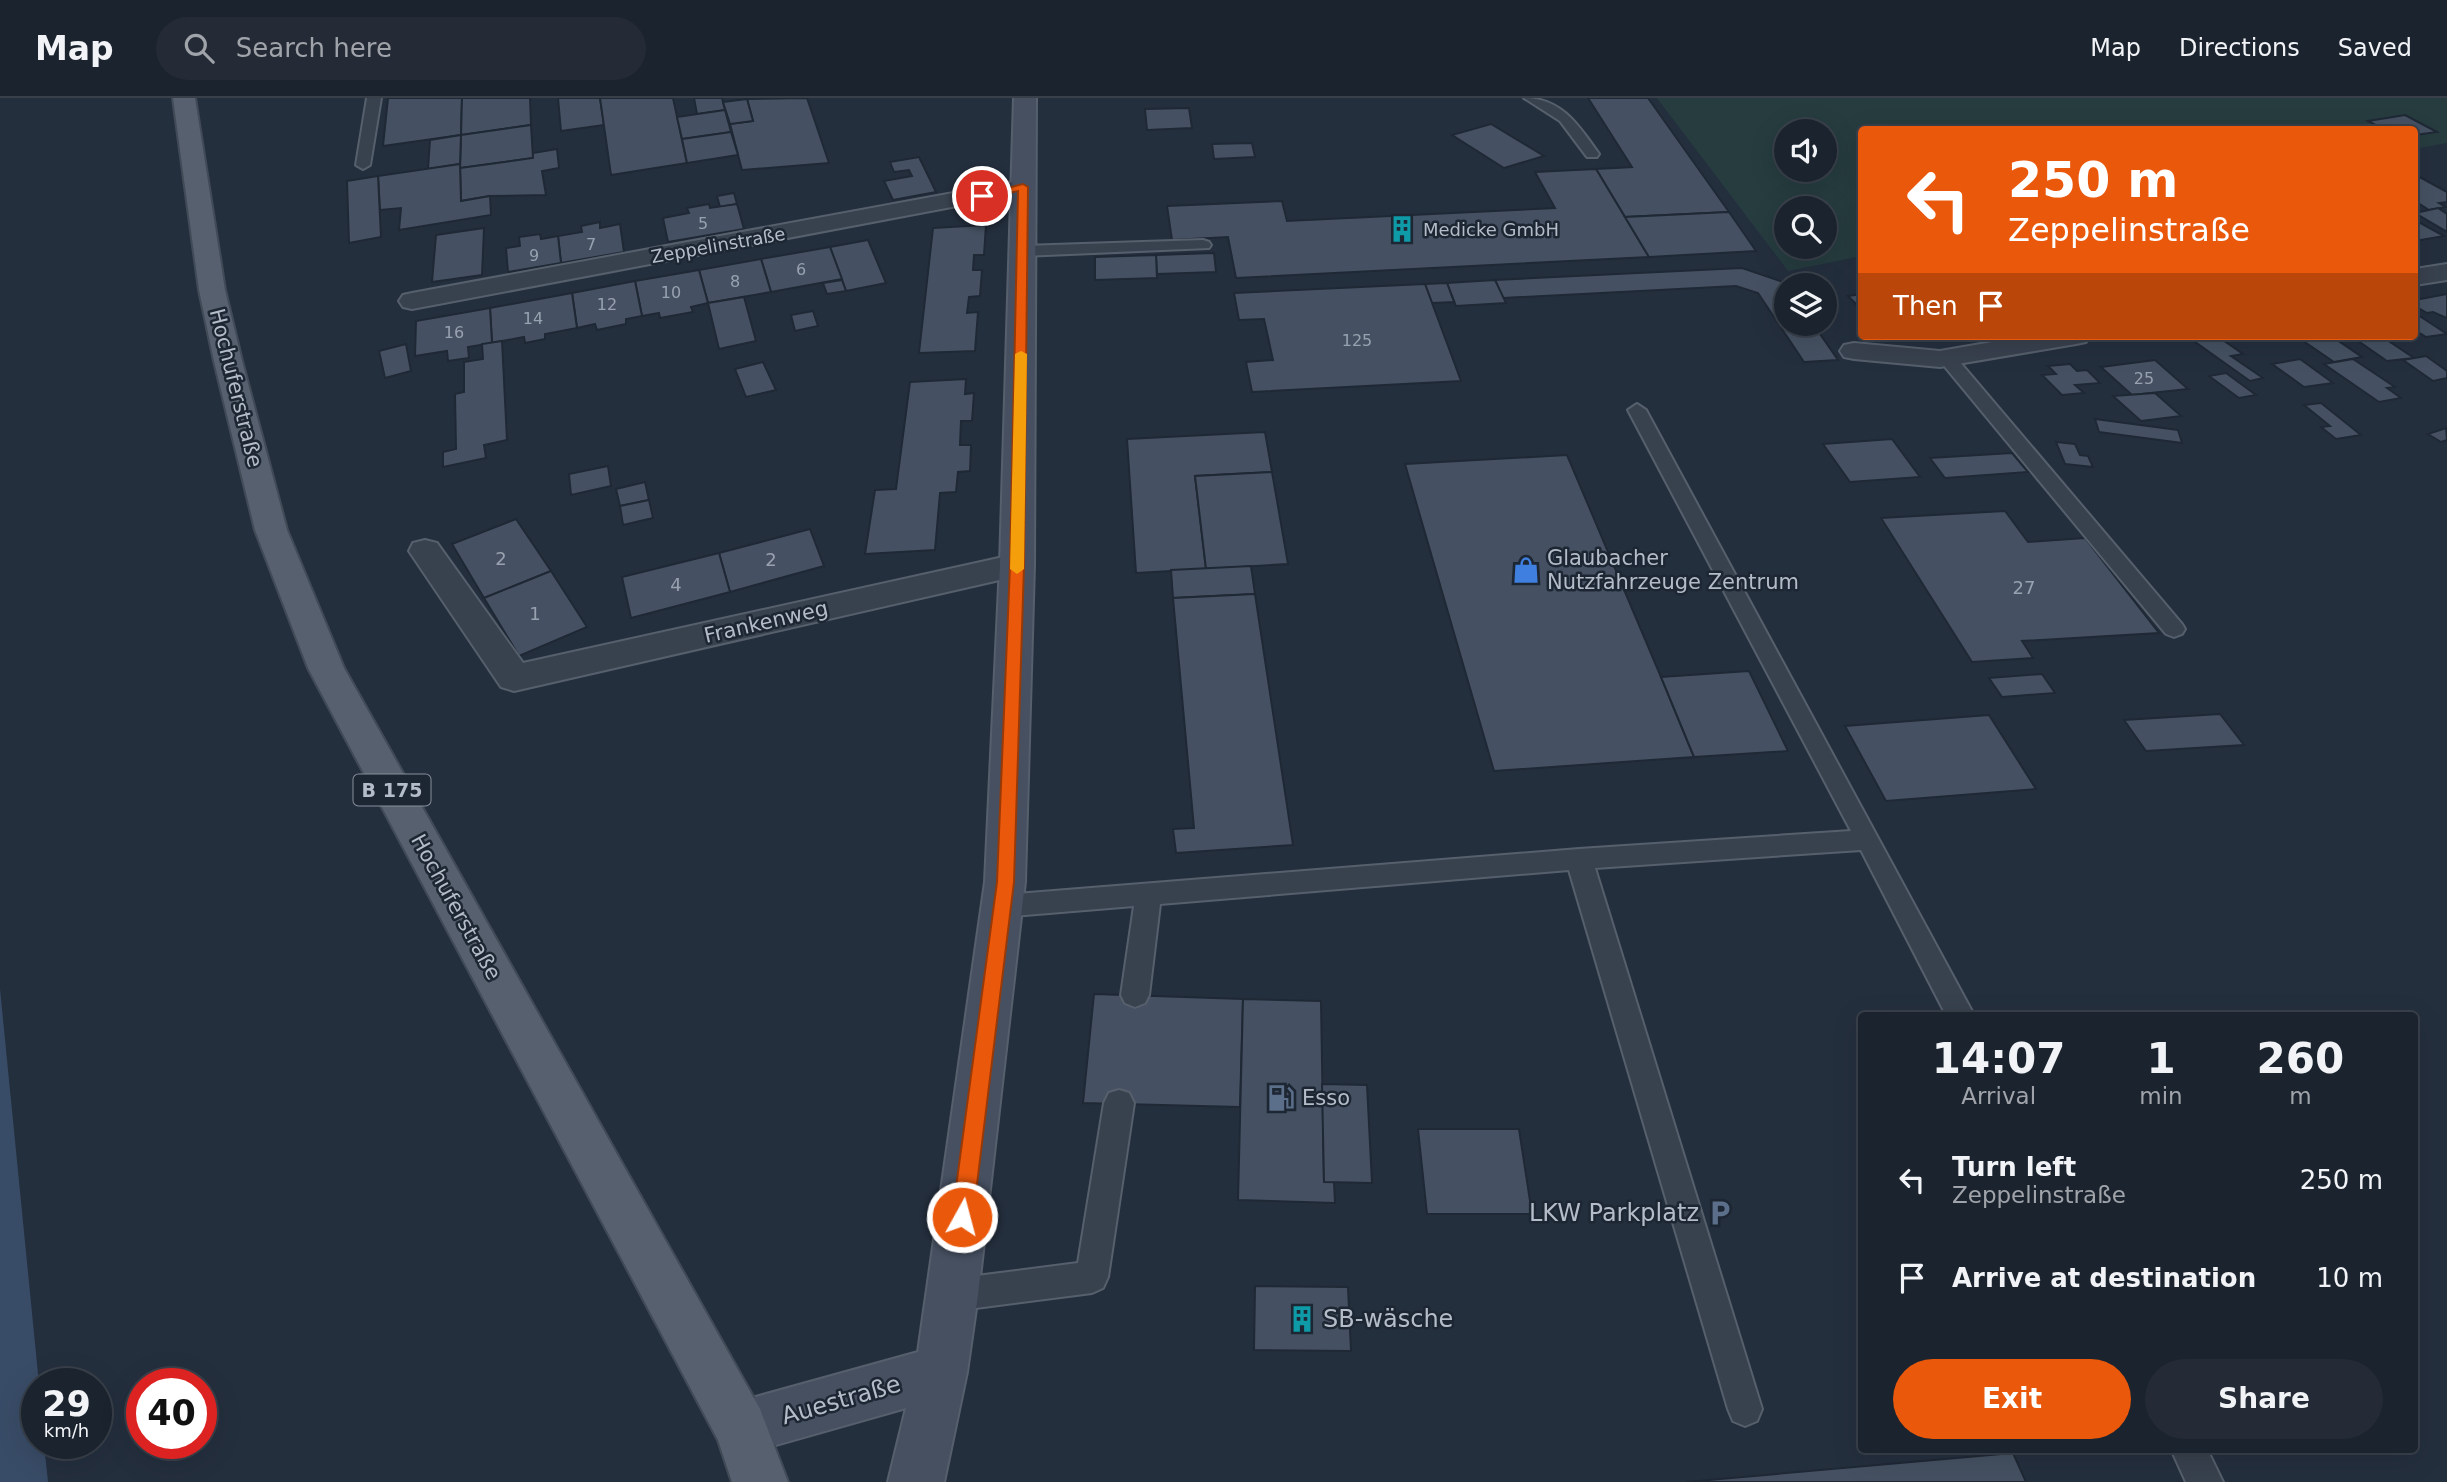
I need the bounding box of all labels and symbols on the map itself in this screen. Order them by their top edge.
pin [952,166,1012,226]
house number: 5 [698,214,708,233]
building icon: Medicke GmbH [1387,214,1417,244]
place label: Medicke GmbH [1423,219,1559,240]
street label: Zeppelinstraße [649,223,787,267]
house number: 7 [586,235,596,254]
house number: 9 [529,246,539,265]
house number: 6 [796,260,806,279]
house number: 8 [730,272,740,291]
house number: 10 [661,283,681,302]
house number: 12 [597,295,617,314]
street label: Hochuferstraße [205,306,267,470]
house number: 14 [523,309,543,328]
house number: 16 [444,323,464,342]
house number: 125 [1342,331,1372,350]
house number: 25 [2134,369,2154,388]
place label: Glaubacher Nutzfahrzeuge Zentrum [1547,546,1799,594]
house number: 2 [495,548,507,569]
house number: 2 [765,549,777,570]
shop icon: Glaubacher Nutzfahrzeuge Zentrum [1511,555,1541,585]
house number: 4 [670,574,682,595]
house number: 27 [2013,577,2035,598]
street label: Frankenweg [702,596,830,648]
house number: 1 [529,603,541,624]
road number: B 175 [354,775,430,806]
street label: Hochuferstraße [406,830,506,984]
fuel station icon: Esso [1266,1083,1296,1113]
place label: Esso [1302,1086,1350,1110]
position arrow [925,1180,999,1254]
parking icon: LKW Parkplatz [1705,1198,1735,1228]
place label: LKW Parkplatz [1529,1199,1699,1227]
building icon: SB-wäsche [1287,1304,1317,1334]
place label: SB-wäsche [1323,1305,1453,1333]
speed limit sign: 40 [126,1368,217,1459]
street label: Auestraße [778,1370,904,1430]

